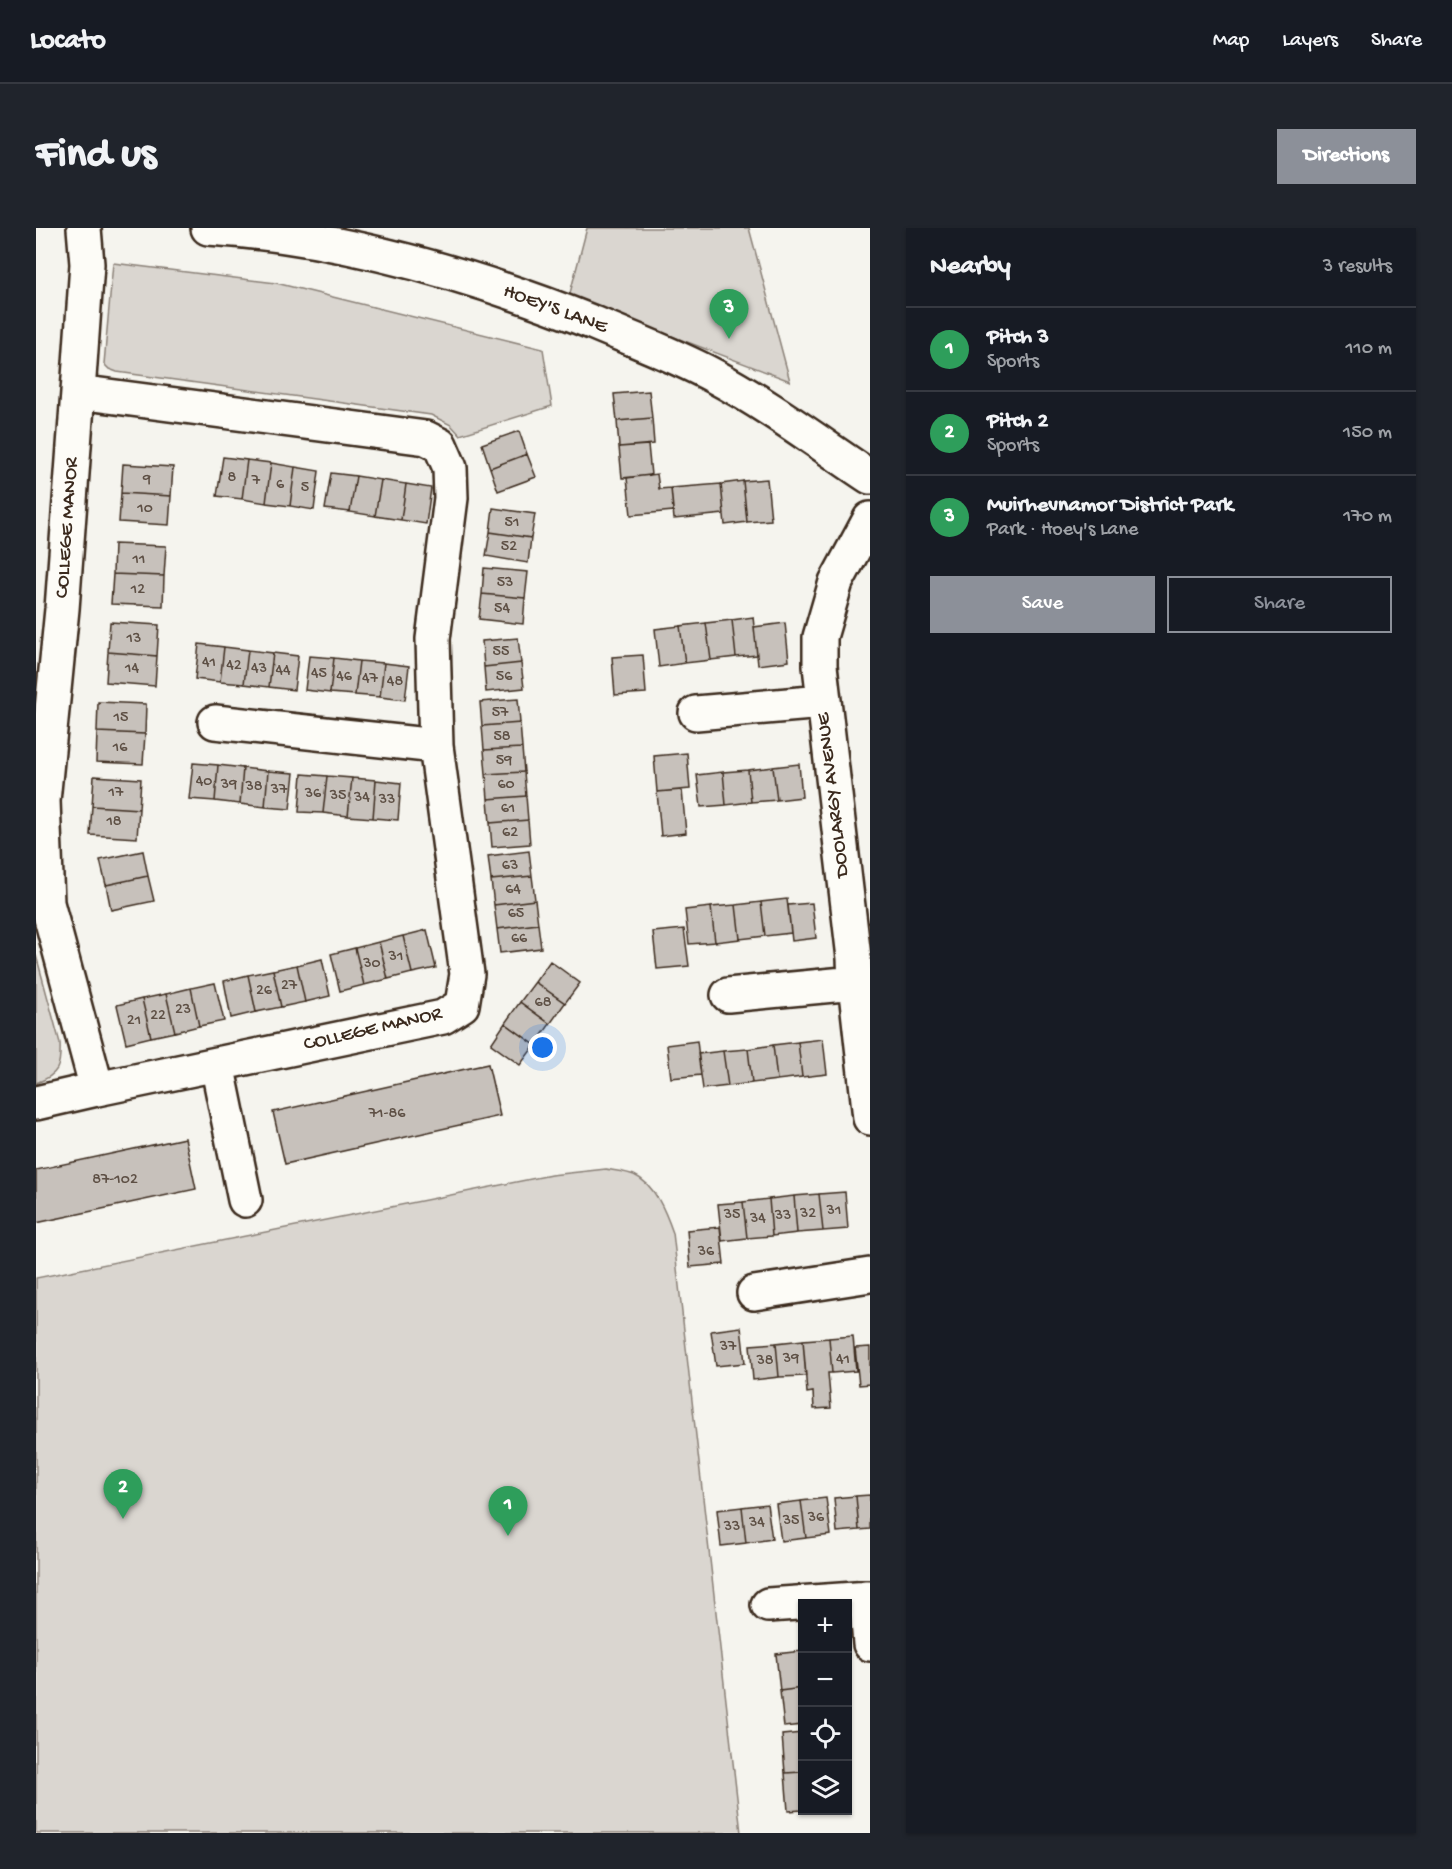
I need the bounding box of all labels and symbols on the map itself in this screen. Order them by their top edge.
street label: HOEY'S LANE [500,281,612,340]
pin: 3 [710,290,748,339]
street label: COLLEGE MANOR [52,455,84,599]
house number: 8 [228,469,237,488]
house number: 9 [142,471,151,490]
house number: 7 [251,472,261,491]
house number: 6 [276,476,285,495]
house number: 5 [301,479,309,498]
house number: 10 [136,500,153,519]
house number: 51 [505,514,519,533]
house number: 52 [501,538,517,557]
house number: 11 [132,551,145,570]
house number: 53 [497,574,513,593]
house number: 12 [130,581,145,600]
house number: 54 [494,600,510,619]
house number: 13 [126,630,141,649]
house number: 55 [493,643,509,662]
house number: 41 [202,654,216,673]
house number: 42 [226,657,242,676]
house number: 14 [124,660,139,679]
house number: 43 [251,660,267,679]
house number: 44 [275,662,291,681]
house number: 45 [311,665,327,684]
house number: 46 [336,668,353,687]
house number: 56 [496,668,513,687]
house number: 47 [362,670,379,689]
house number: 48 [387,673,403,692]
house number: 57 [492,704,509,723]
house number: 15 [113,709,128,728]
street label: DOOLARGY AVENUE [812,710,856,881]
house number: 58 [493,728,511,747]
house number: 16 [112,739,128,758]
house number: 59 [496,752,512,771]
house number: 40 [196,773,212,792]
house number: 39 [220,776,237,795]
house number: 60 [497,776,515,795]
house number: 38 [244,778,263,797]
house number: 37 [270,781,288,800]
house number: 17 [108,784,124,803]
house number: 36 [304,785,322,804]
house number: 35 [329,787,346,806]
house number: 34 [353,789,370,808]
house number: 33 [378,791,395,810]
house number: 61 [501,800,515,819]
house number: 18 [105,813,122,832]
house number: 62 [502,824,518,843]
house number: 63 [502,857,518,876]
house number: 64 [505,881,521,900]
house number: 65 [508,905,524,924]
house number: 66 [511,930,528,949]
house number: 31 [388,948,403,967]
house number: 30 [362,955,381,974]
house number: 27 [281,977,298,996]
house number: 26 [256,982,273,1001]
house number: 68 [535,994,552,1013]
house number: 23 [175,1001,191,1020]
street label: COLLEGE MANOR [302,1003,446,1057]
house number: 22 [150,1007,166,1026]
house number: 21 [127,1012,141,1031]
your location [528,1033,557,1062]
house number: 71-86 [368,1105,406,1124]
house number: 87-102 [92,1171,138,1190]
house number: 31 [826,1202,841,1221]
house number: 32 [799,1205,816,1224]
house number: 35 [723,1206,740,1225]
house number: 33 [774,1207,791,1226]
house number: 34 [749,1210,766,1229]
house number: 36 [697,1243,715,1262]
house number: 37 [719,1338,737,1357]
house number: 39 [782,1350,799,1369]
house number: 41 [836,1351,850,1370]
house number: 38 [755,1352,774,1371]
pin: 2 [104,1470,142,1519]
pin: 1 [488,1486,528,1536]
house number: 36 [807,1509,825,1528]
house number: 35 [782,1512,799,1531]
house number: 34 [748,1514,765,1533]
house number: 33 [723,1518,740,1537]

